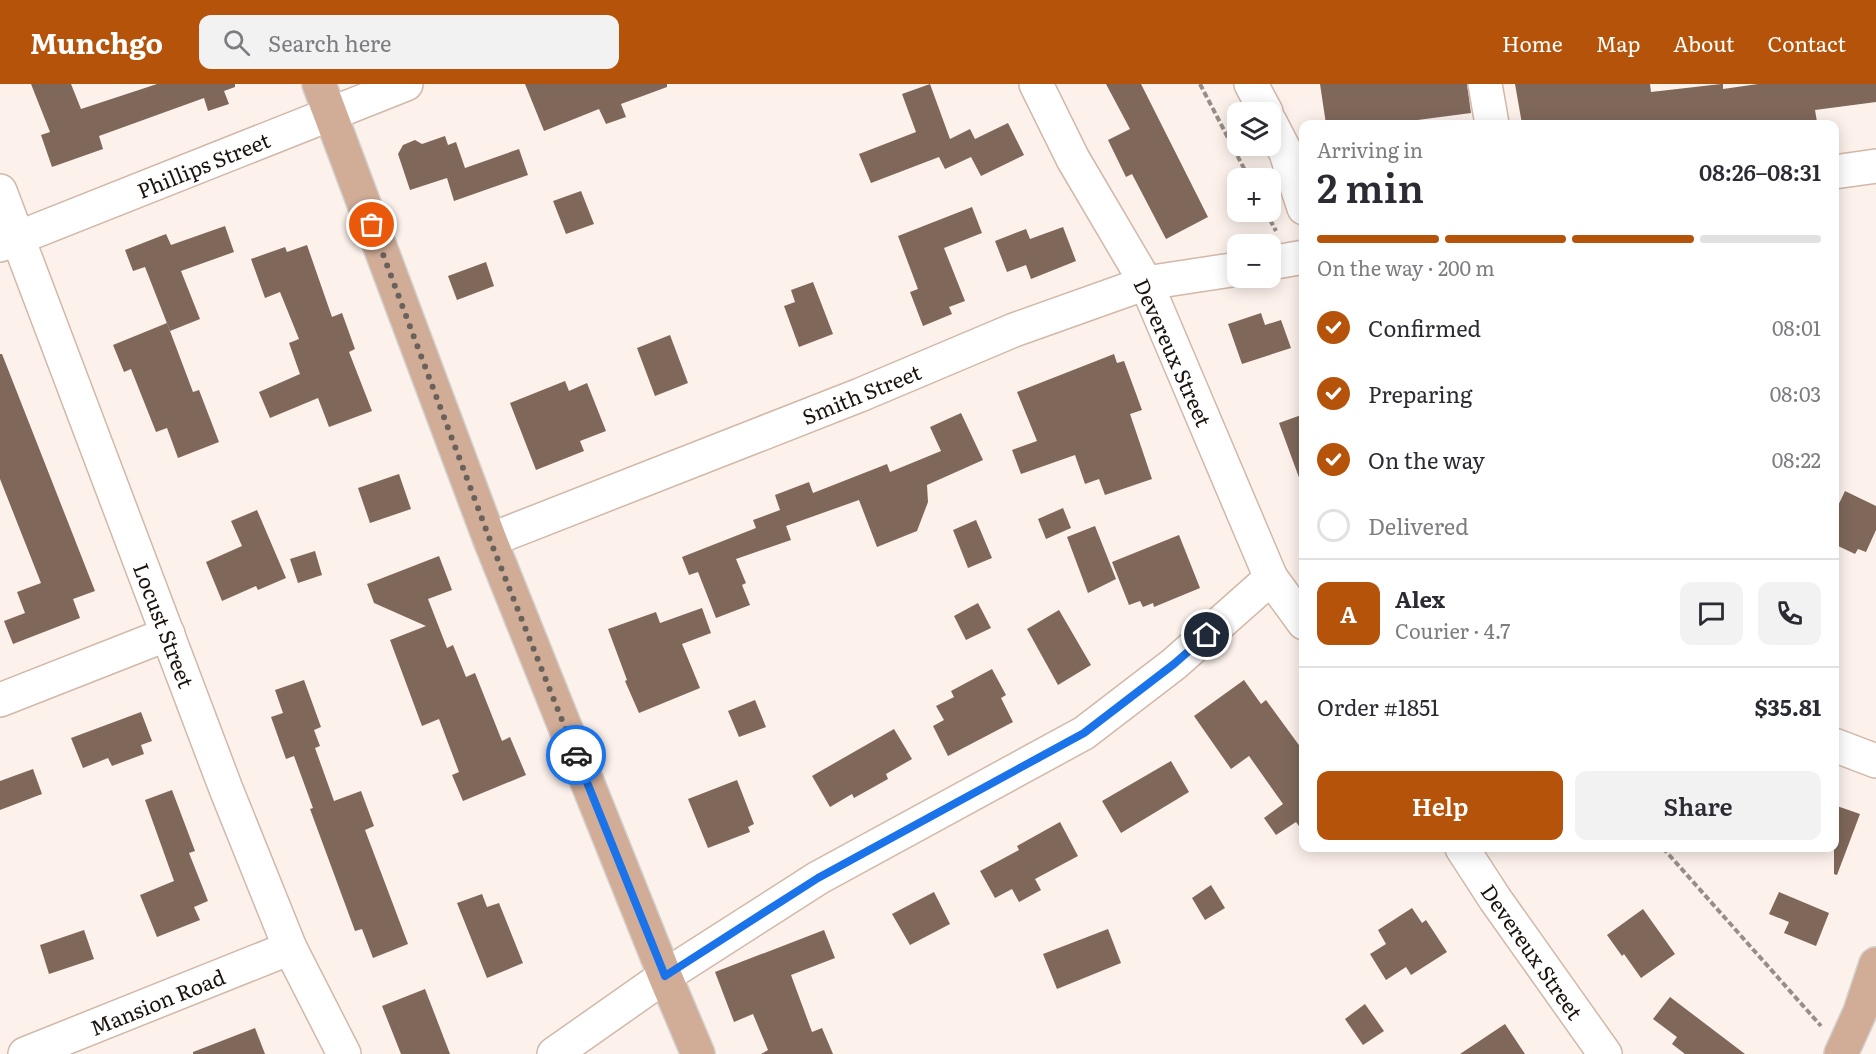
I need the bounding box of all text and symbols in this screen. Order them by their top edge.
search box [199,15,619,69]
text: Munchgo [30,21,163,63]
icon: search [220,26,253,59]
text: Search here [268,26,391,59]
text: Home [1502,27,1563,58]
text: Map [1596,27,1640,58]
text: About [1673,27,1735,58]
text: Contact [1768,27,1846,58]
map controls [1227,102,1281,288]
button: layers [1227,102,1281,156]
street label: Phillips Street [132,123,275,205]
text: Arriving in [1317,134,1423,164]
text: 08:26–08:31 [1699,155,1821,188]
text: 2 min [1317,157,1424,215]
button: + [1227,168,1281,222]
pin [346,199,397,250]
icon: bag [355,208,388,241]
button: − [1227,234,1281,288]
text: On the way · 200 m [1317,252,1495,282]
street label: Devereux Street [1127,273,1221,432]
icon: check [1317,311,1350,344]
text: Confirmed [1368,311,1481,344]
text: 08:01 [1772,312,1821,342]
street label: Smith Street [797,355,926,431]
icon: check [1317,377,1350,410]
text: Preparing [1368,377,1472,410]
text: 08:03 [1770,378,1821,408]
icon: check [1317,443,1350,476]
text: On the way [1368,443,1485,476]
text: 08:22 [1772,444,1821,474]
text: Delivered [1368,509,1469,542]
street label: Locust Street [127,558,203,692]
text: Alex [1395,582,1445,615]
button: chat [1680,582,1743,645]
button: phone [1758,582,1821,645]
text: A [1340,597,1357,630]
pin [1181,609,1232,660]
text: Courier · 4.7 [1395,615,1510,645]
icon: home [1190,618,1223,651]
text: Order #1851 [1317,690,1439,723]
text: $35.81 [1754,690,1821,723]
courier [546,725,606,785]
icon: car [560,739,593,772]
button: Help [1317,771,1563,840]
button: Share [1575,771,1821,840]
street label: Devereux Street [1475,877,1592,1026]
street label: Mansion Road [85,960,229,1042]

